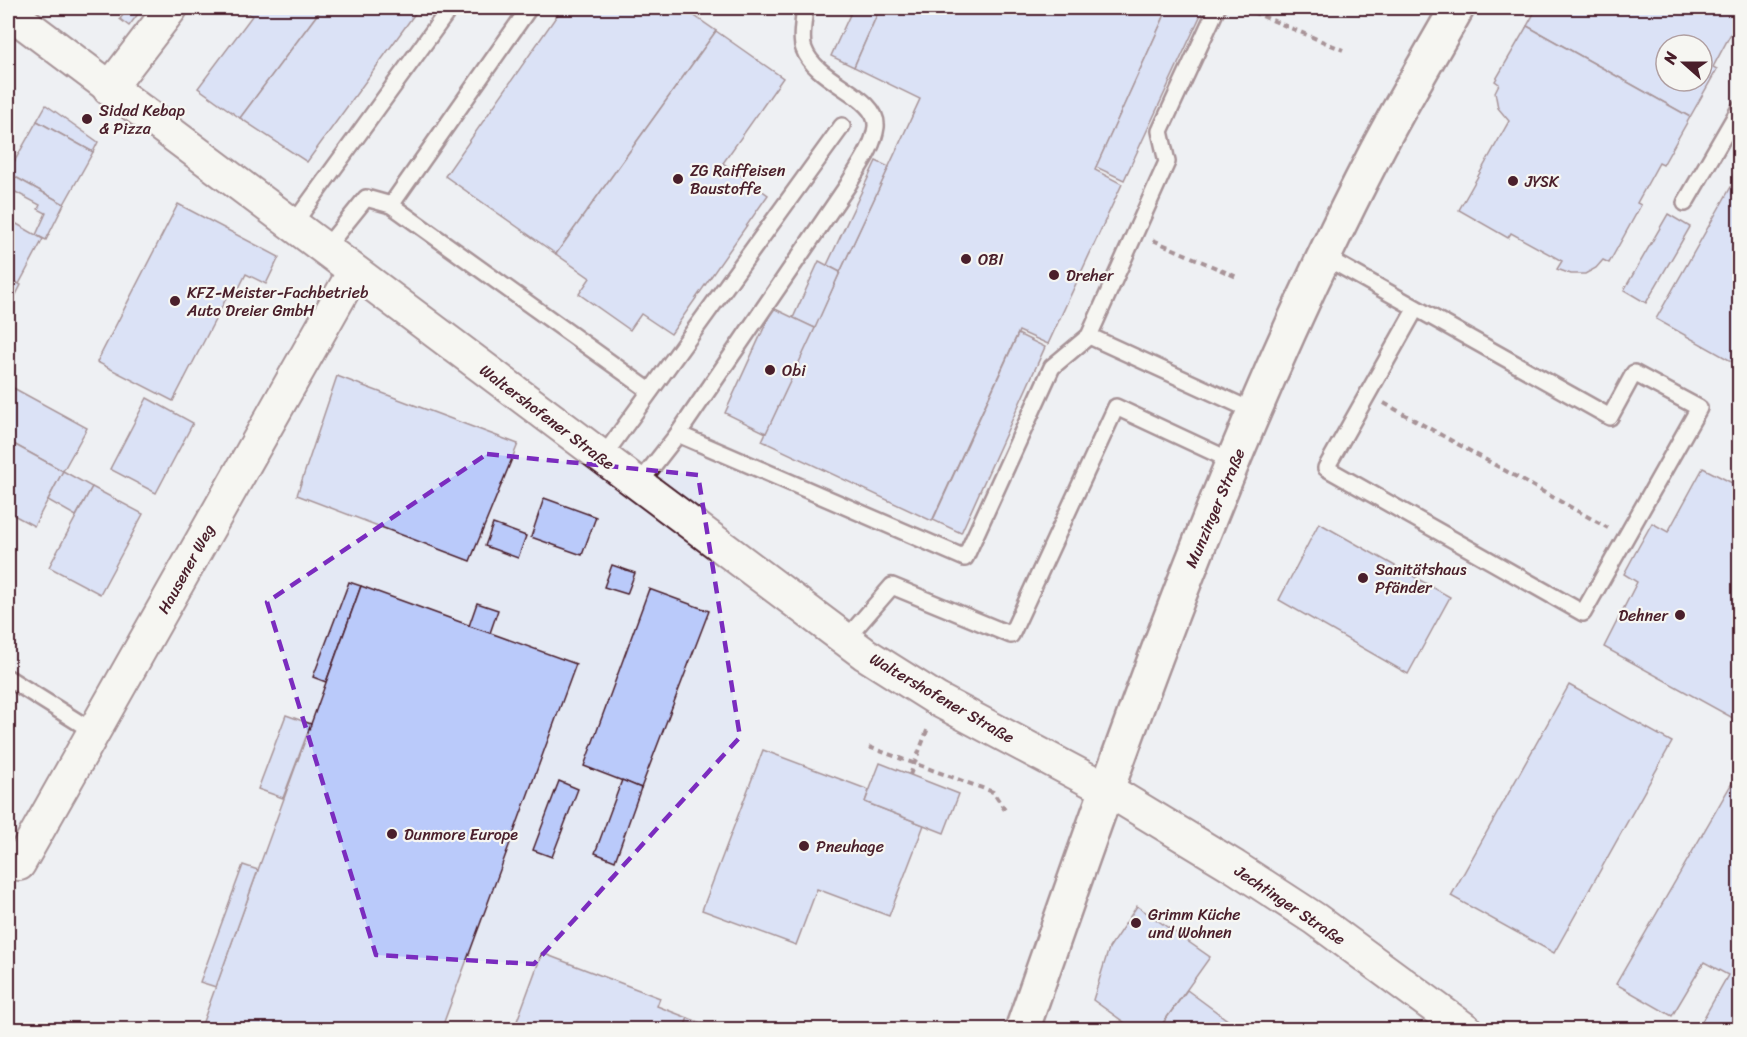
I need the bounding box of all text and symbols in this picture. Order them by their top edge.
north arrow [1654,33,1714,93]
text: N [1655,47,1686,69]
place label: Sidad Kebap & Pizza [99,96,186,143]
marker: Sidad Kebap & Pizza [80,112,94,126]
place label: ZG Raiffeisen Baustoffe [690,156,786,203]
place label: JYSK [1524,167,1560,196]
marker: ZG Raiffeisen Baustoffe [671,172,685,186]
marker: JYSK [1506,174,1520,188]
place label: OBI [978,245,1003,274]
marker: OBI [959,252,973,266]
place label: Dreher [1066,261,1115,290]
marker: Dreher [1047,268,1061,282]
place label: KFZ-Meister-Fachbetrieb Auto Dreier GmbH [186,278,369,325]
marker: KFZ-Meister-Fachbetrieb Auto Dreier GmbH [168,294,182,308]
street label: Waltershofener Straße [473,356,621,478]
place label: Obi [782,356,806,385]
marker: Obi [763,363,777,377]
street label: Munzinger Straße [1177,444,1253,572]
street label: Hausener Weg [149,519,223,619]
place label: Sanitätshaus Pfänder [1375,555,1467,602]
marker: Sanitätshaus Pfänder [1356,571,1370,585]
place label: Dehner [1618,601,1669,630]
marker: Dehner [1673,608,1687,622]
street label: Waltershofener Straße [864,645,1020,751]
place label: Dunmore Europe [404,820,518,849]
marker: Dunmore Europe [385,827,399,841]
place label: Pneuhage [816,832,884,861]
marker: Pneuhage [797,839,811,853]
street label: Jechtinger Straße [1228,856,1352,953]
place label: Grimm Küche und Wohnen [1148,900,1241,947]
marker: Grimm Küche und Wohnen [1129,916,1143,930]

